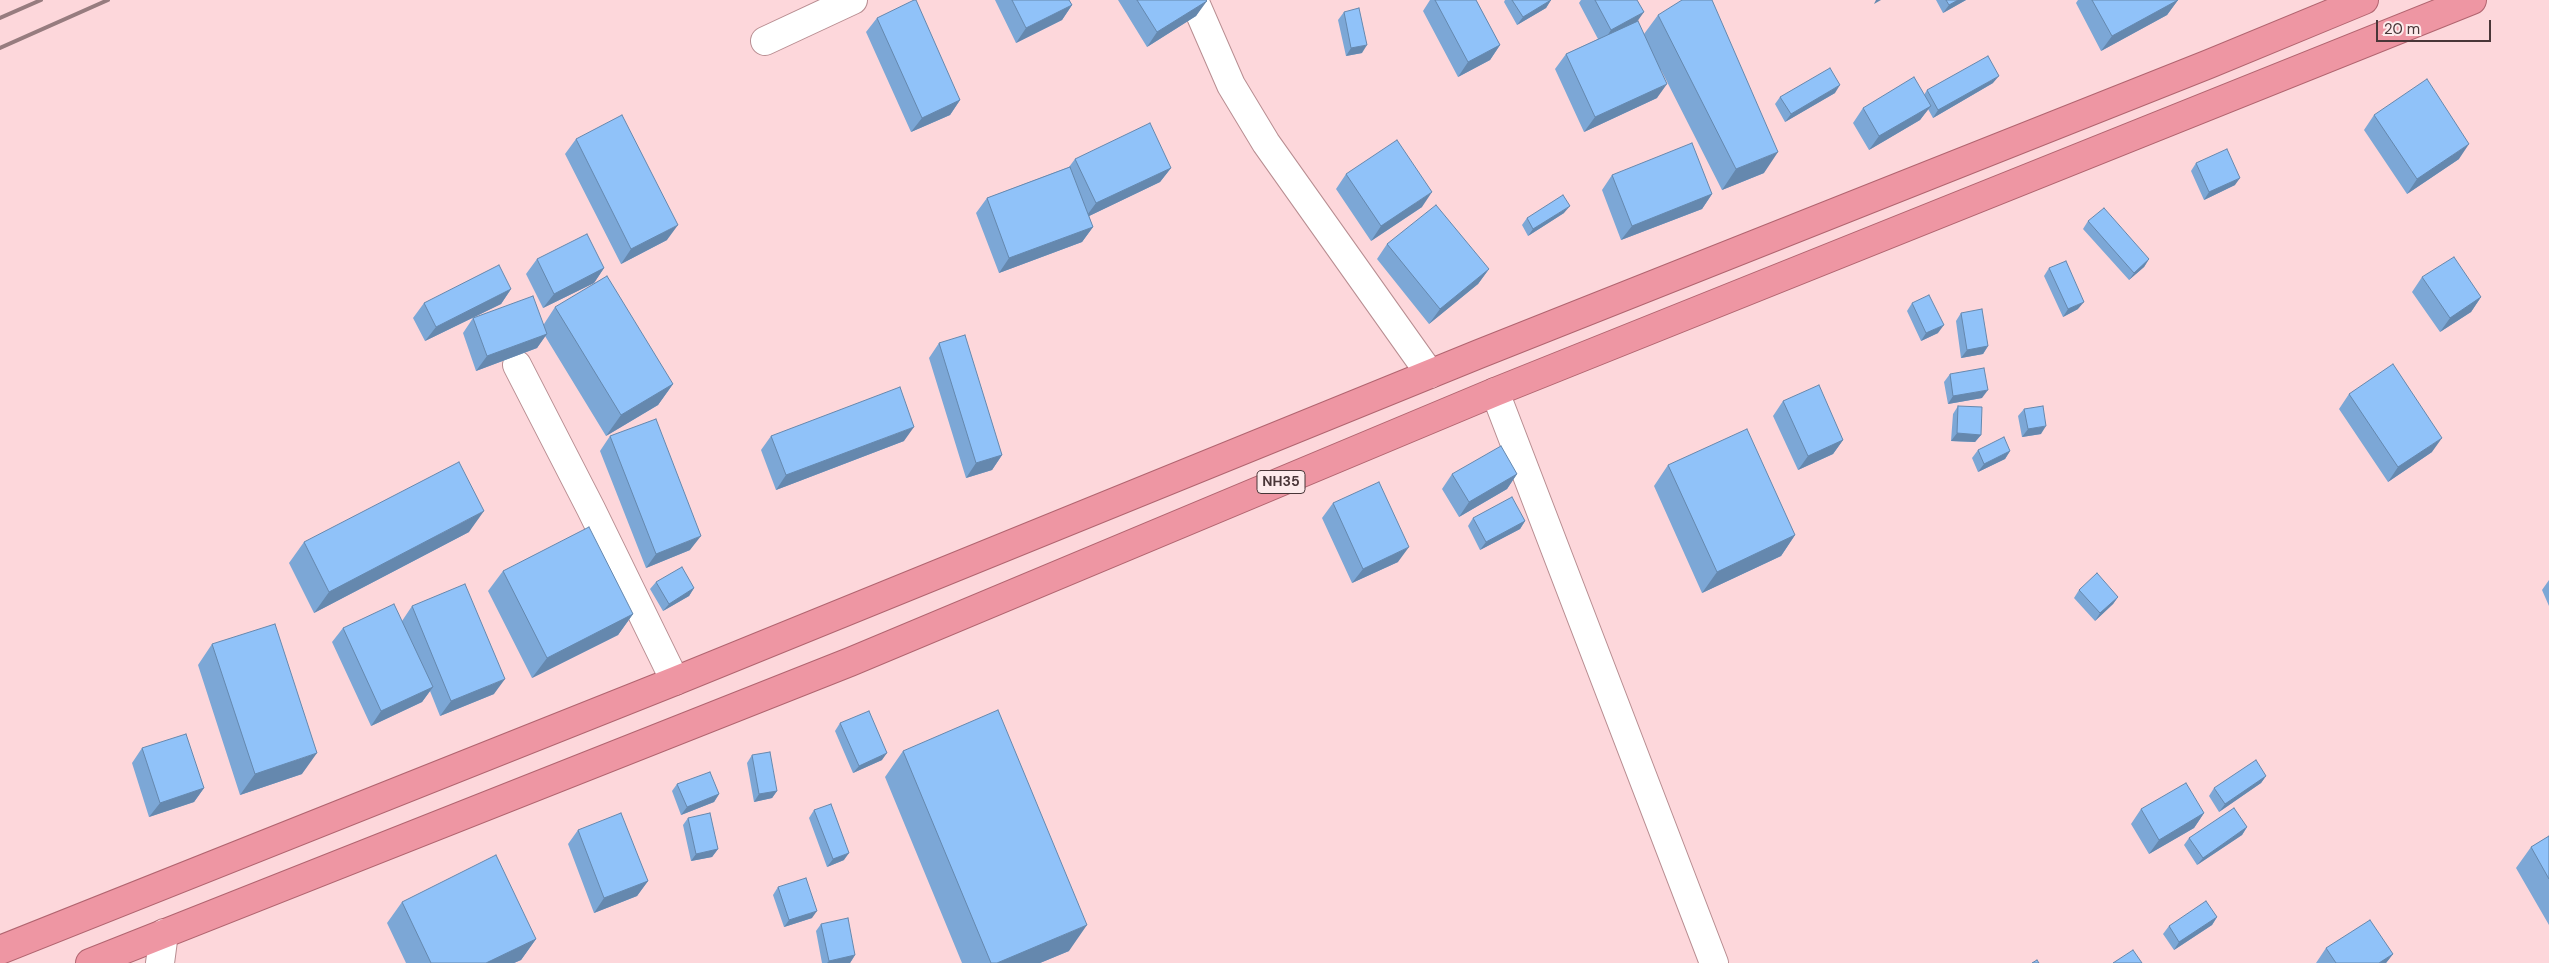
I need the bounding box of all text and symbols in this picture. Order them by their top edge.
scale bar [2379,10,2494,42]
text: 20 m [2384,19,2420,39]
road number: NH35 [1257,471,1305,494]

